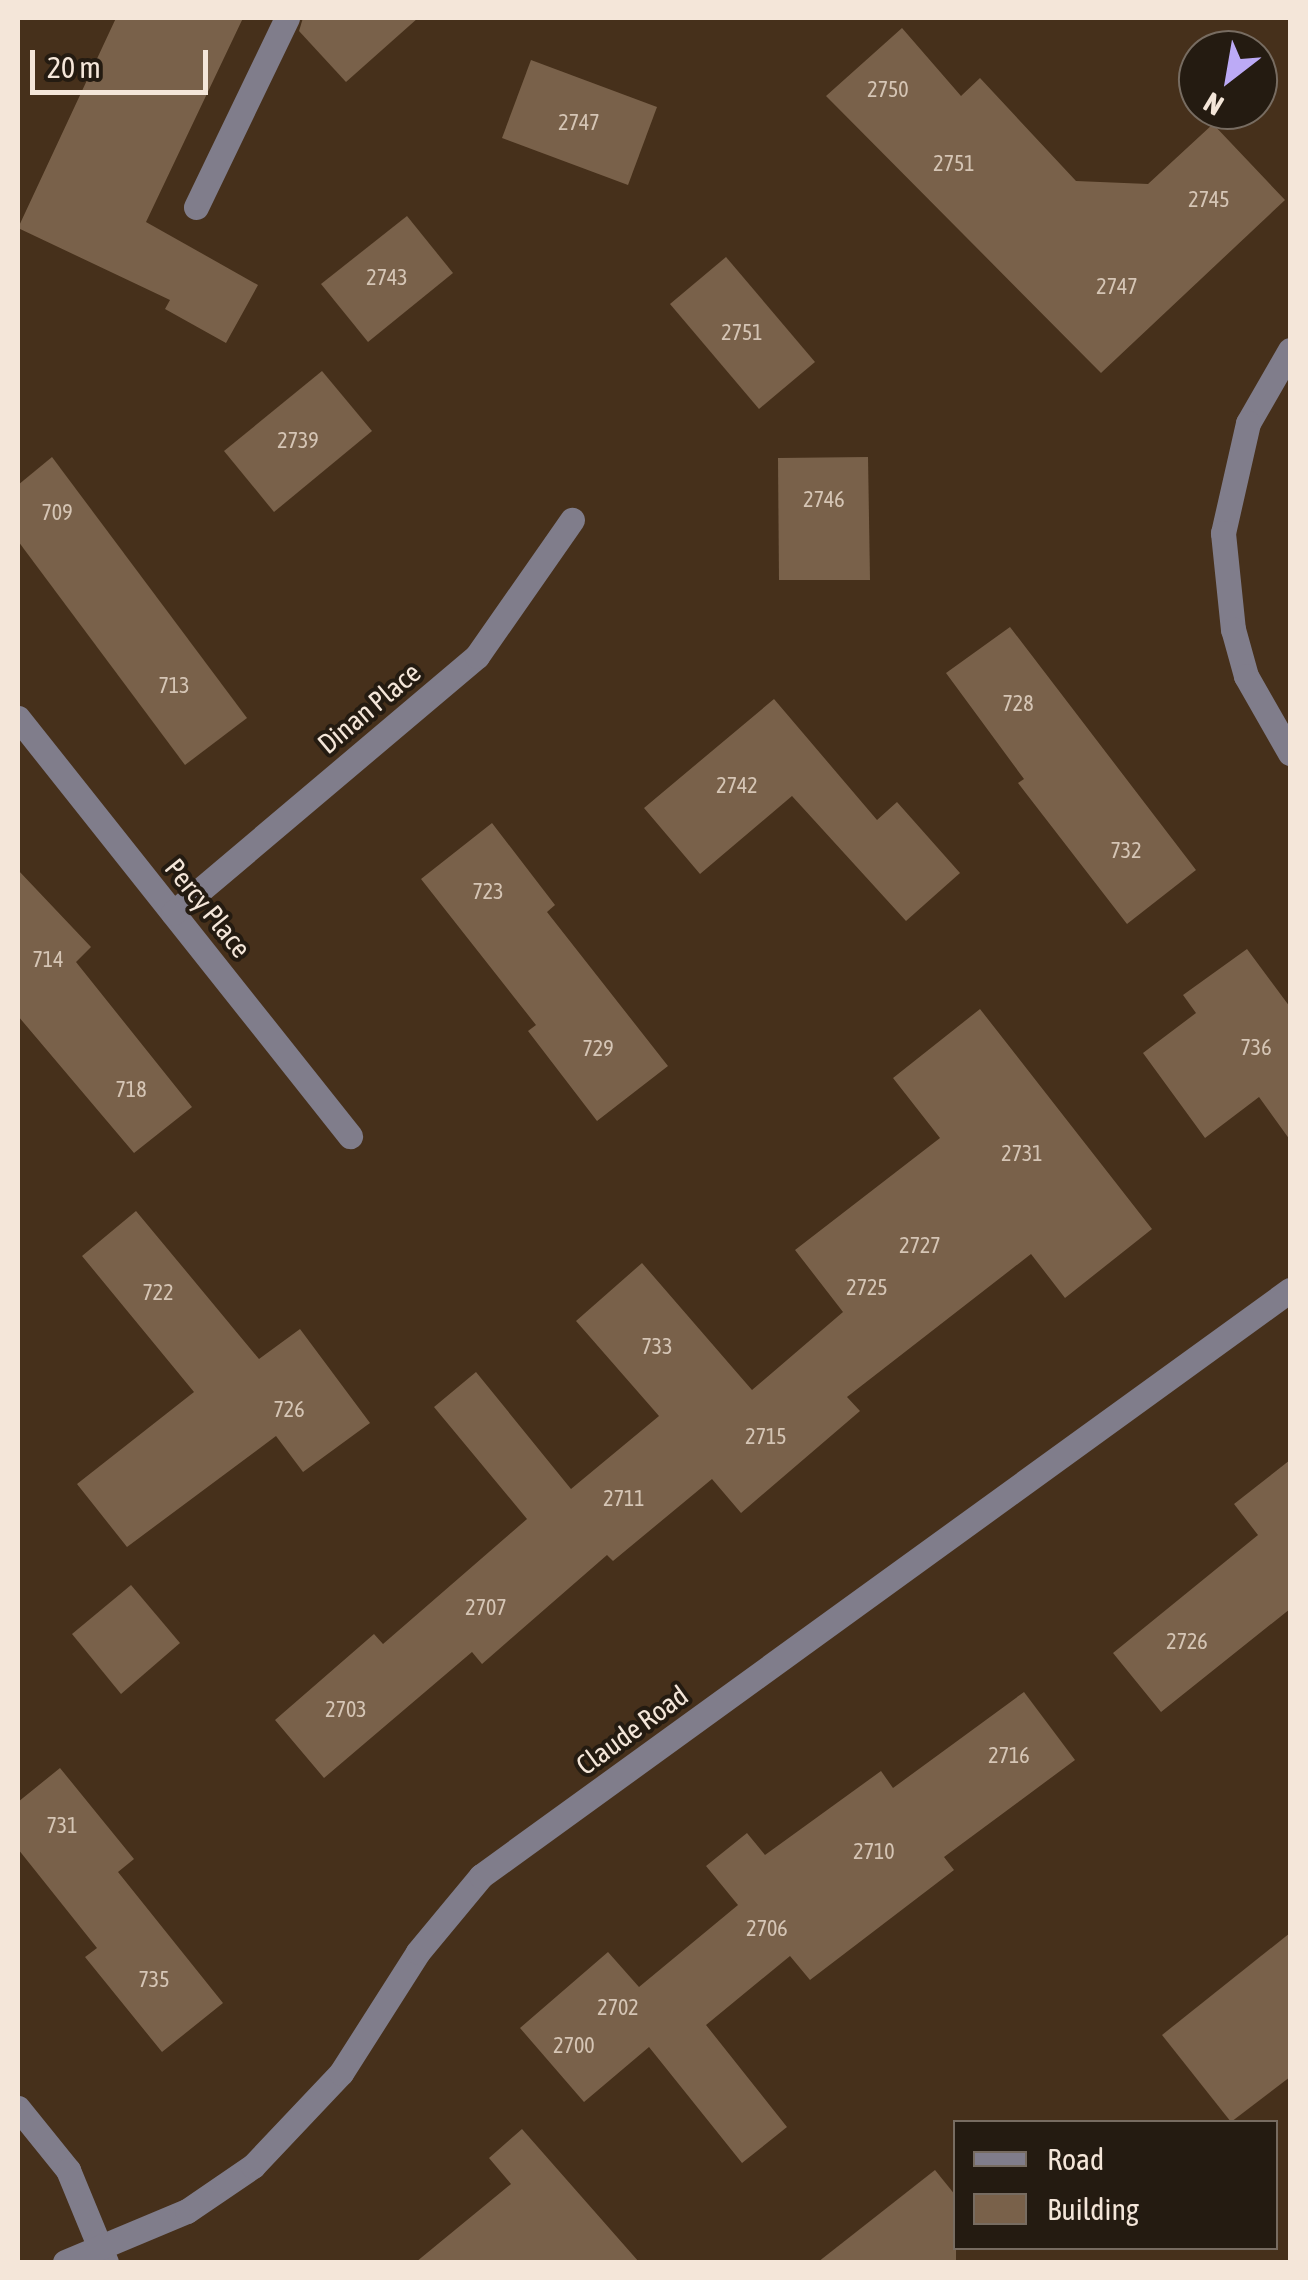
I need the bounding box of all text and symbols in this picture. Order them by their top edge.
scale bar [35,30,212,92]
north arrow [1178,30,1278,130]
text: 20 m [47,50,101,84]
house number: 2750 [867,77,909,103]
text: N [1198,86,1229,122]
house number: 2747 [558,110,600,136]
house number: 2751 [933,151,975,177]
house number: 2745 [1188,187,1230,213]
house number: 2743 [366,265,408,291]
house number: 2747 [1096,274,1138,300]
house number: 2751 [721,320,763,346]
house number: 2739 [277,428,319,454]
house number: 2746 [803,487,845,513]
house number: 709 [41,500,73,526]
street label: Dinan Place [311,655,427,761]
house number: 713 [158,673,190,699]
house number: 728 [1002,691,1034,717]
house number: 2742 [716,773,758,799]
house number: 732 [1110,838,1142,864]
street label: Percy Place [158,852,258,964]
house number: 723 [472,879,504,905]
house number: 714 [32,947,64,973]
house number: 736 [1240,1035,1272,1061]
house number: 729 [582,1036,614,1062]
house number: 718 [115,1077,147,1103]
house number: 2731 [1001,1141,1043,1167]
house number: 2727 [899,1233,941,1259]
house number: 2725 [846,1275,888,1301]
house number: 722 [142,1280,174,1306]
house number: 733 [641,1334,673,1360]
house number: 726 [273,1397,305,1423]
house number: 2715 [745,1424,787,1450]
house number: 2711 [603,1486,645,1512]
house number: 2707 [465,1595,507,1621]
house number: 2726 [1166,1629,1208,1655]
street label: Claude Road [570,1678,694,1782]
house number: 2703 [325,1697,367,1723]
house number: 2716 [988,1743,1030,1769]
house number: 731 [46,1813,78,1839]
house number: 2710 [853,1839,895,1865]
house number: 2706 [746,1916,788,1942]
house number: 735 [138,1967,170,1993]
house number: 2702 [597,1995,639,2021]
house number: 2700 [553,2033,595,2059]
legend [953,2120,1278,2250]
text: Road [1047,2142,1104,2176]
text: Building [1047,2192,1139,2226]

